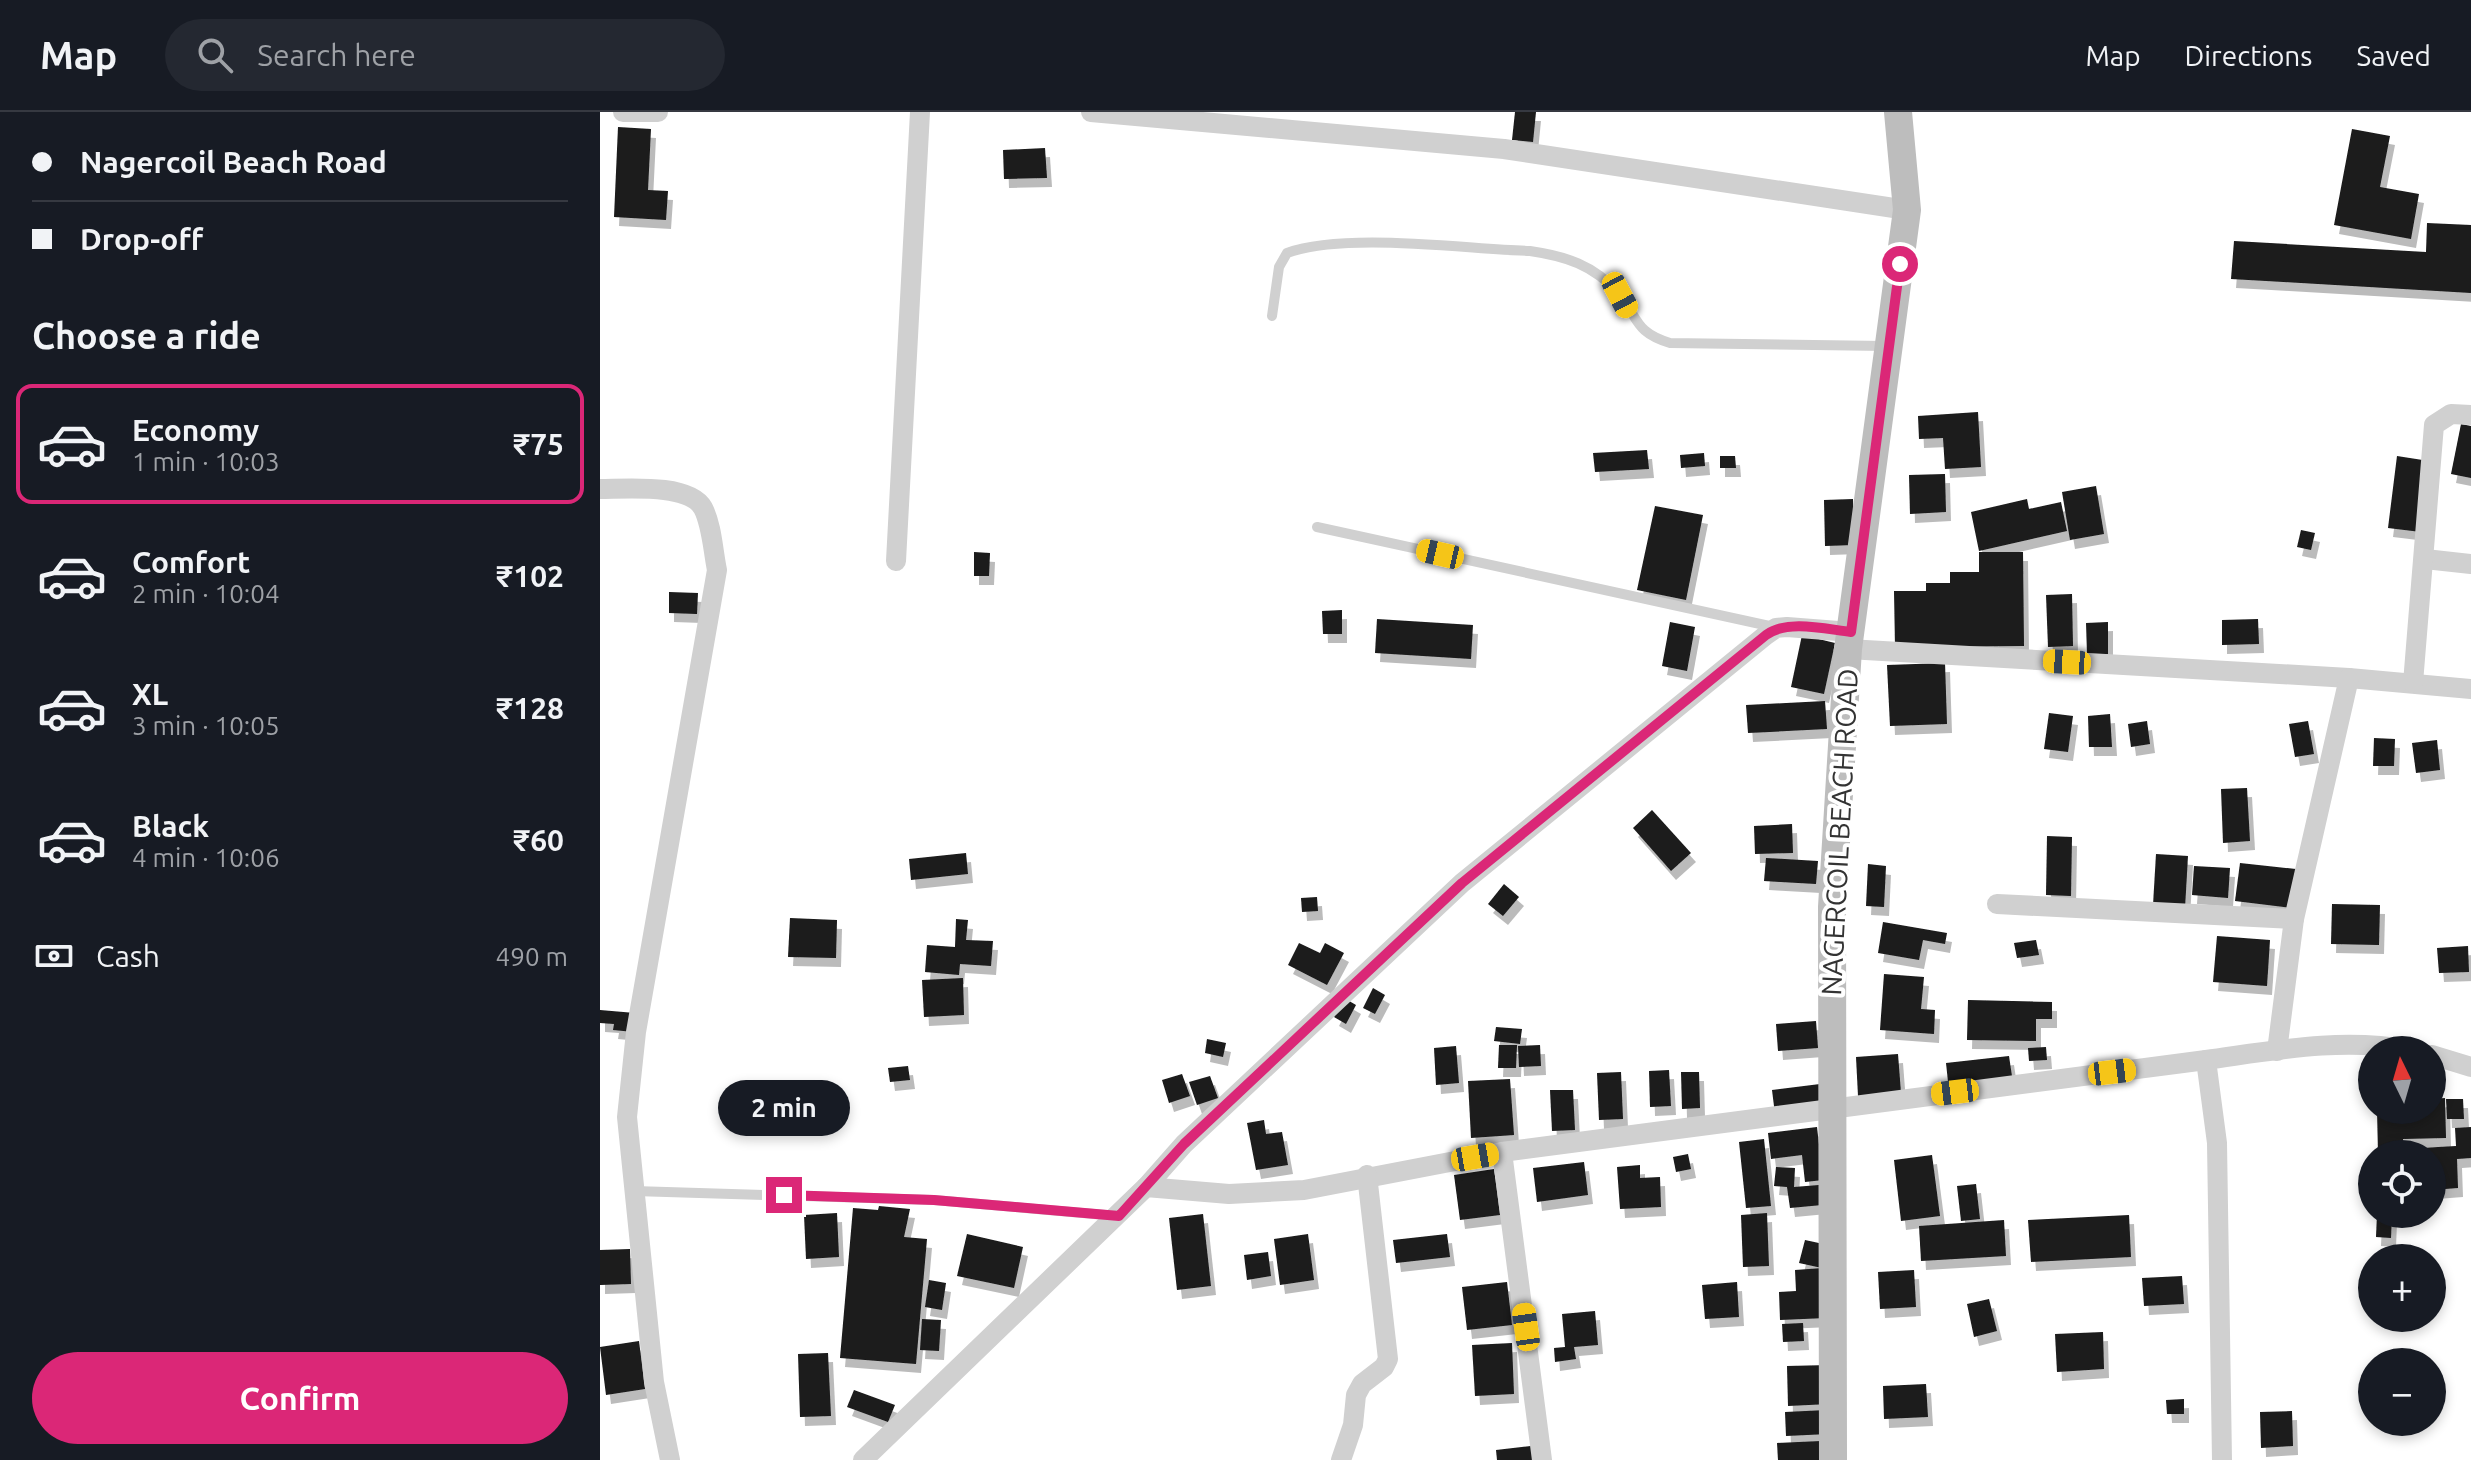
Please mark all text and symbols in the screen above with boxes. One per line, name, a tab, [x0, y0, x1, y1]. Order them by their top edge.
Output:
search box	[165, 19, 725, 91]
icon: search	[193, 33, 237, 77]
text: Map	[40, 34, 117, 76]
text: Search here	[257, 38, 416, 72]
text: Map	[2085, 40, 2141, 71]
text: Directions	[2185, 40, 2312, 71]
text: Saved	[2356, 40, 2431, 71]
text: Nagercoil Beach Road	[80, 145, 387, 179]
text: Drop-off	[80, 222, 203, 256]
route start	[1882, 246, 1918, 282]
car	[1598, 268, 1642, 322]
text: Choose a ride	[32, 315, 261, 356]
icon: car	[36, 408, 108, 480]
text: Economy	[132, 413, 259, 447]
text: ₹75	[513, 427, 564, 461]
text: 1 min · 10:03	[132, 447, 280, 476]
car	[1414, 537, 1466, 571]
icon: car	[36, 540, 108, 612]
text: Comfort	[132, 545, 250, 579]
text: ₹102	[496, 559, 564, 593]
text: 2 min · 10:04	[132, 579, 280, 608]
car	[2042, 649, 2092, 675]
street label: NAGERCOIL BEACH ROAD	[1815, 668, 1863, 996]
icon: car	[36, 672, 108, 744]
text: XL	[132, 677, 168, 711]
text: ₹128	[496, 691, 564, 725]
text: 3 min · 10:05	[132, 711, 280, 740]
icon: car	[36, 804, 108, 876]
text: Black	[132, 809, 209, 843]
text: ₹60	[513, 823, 564, 857]
text: 4 min · 10:06	[132, 843, 280, 872]
icon: cash	[32, 934, 76, 978]
text: Cash	[96, 939, 160, 973]
text: 490 m	[496, 942, 568, 971]
north arrow	[2358, 1036, 2446, 1124]
map controls	[2358, 1036, 2446, 1436]
car	[2087, 1057, 2137, 1087]
car	[1930, 1077, 1980, 1107]
callout: 2 min	[718, 1079, 850, 1135]
text: 2 min	[751, 1093, 817, 1122]
button: locate	[2358, 1140, 2446, 1228]
car	[1449, 1141, 1501, 1173]
route end	[766, 1177, 802, 1213]
button: +	[2358, 1244, 2446, 1332]
car	[1511, 1302, 1541, 1352]
button: −	[2358, 1348, 2446, 1436]
button: Confirm	[32, 1352, 568, 1444]

